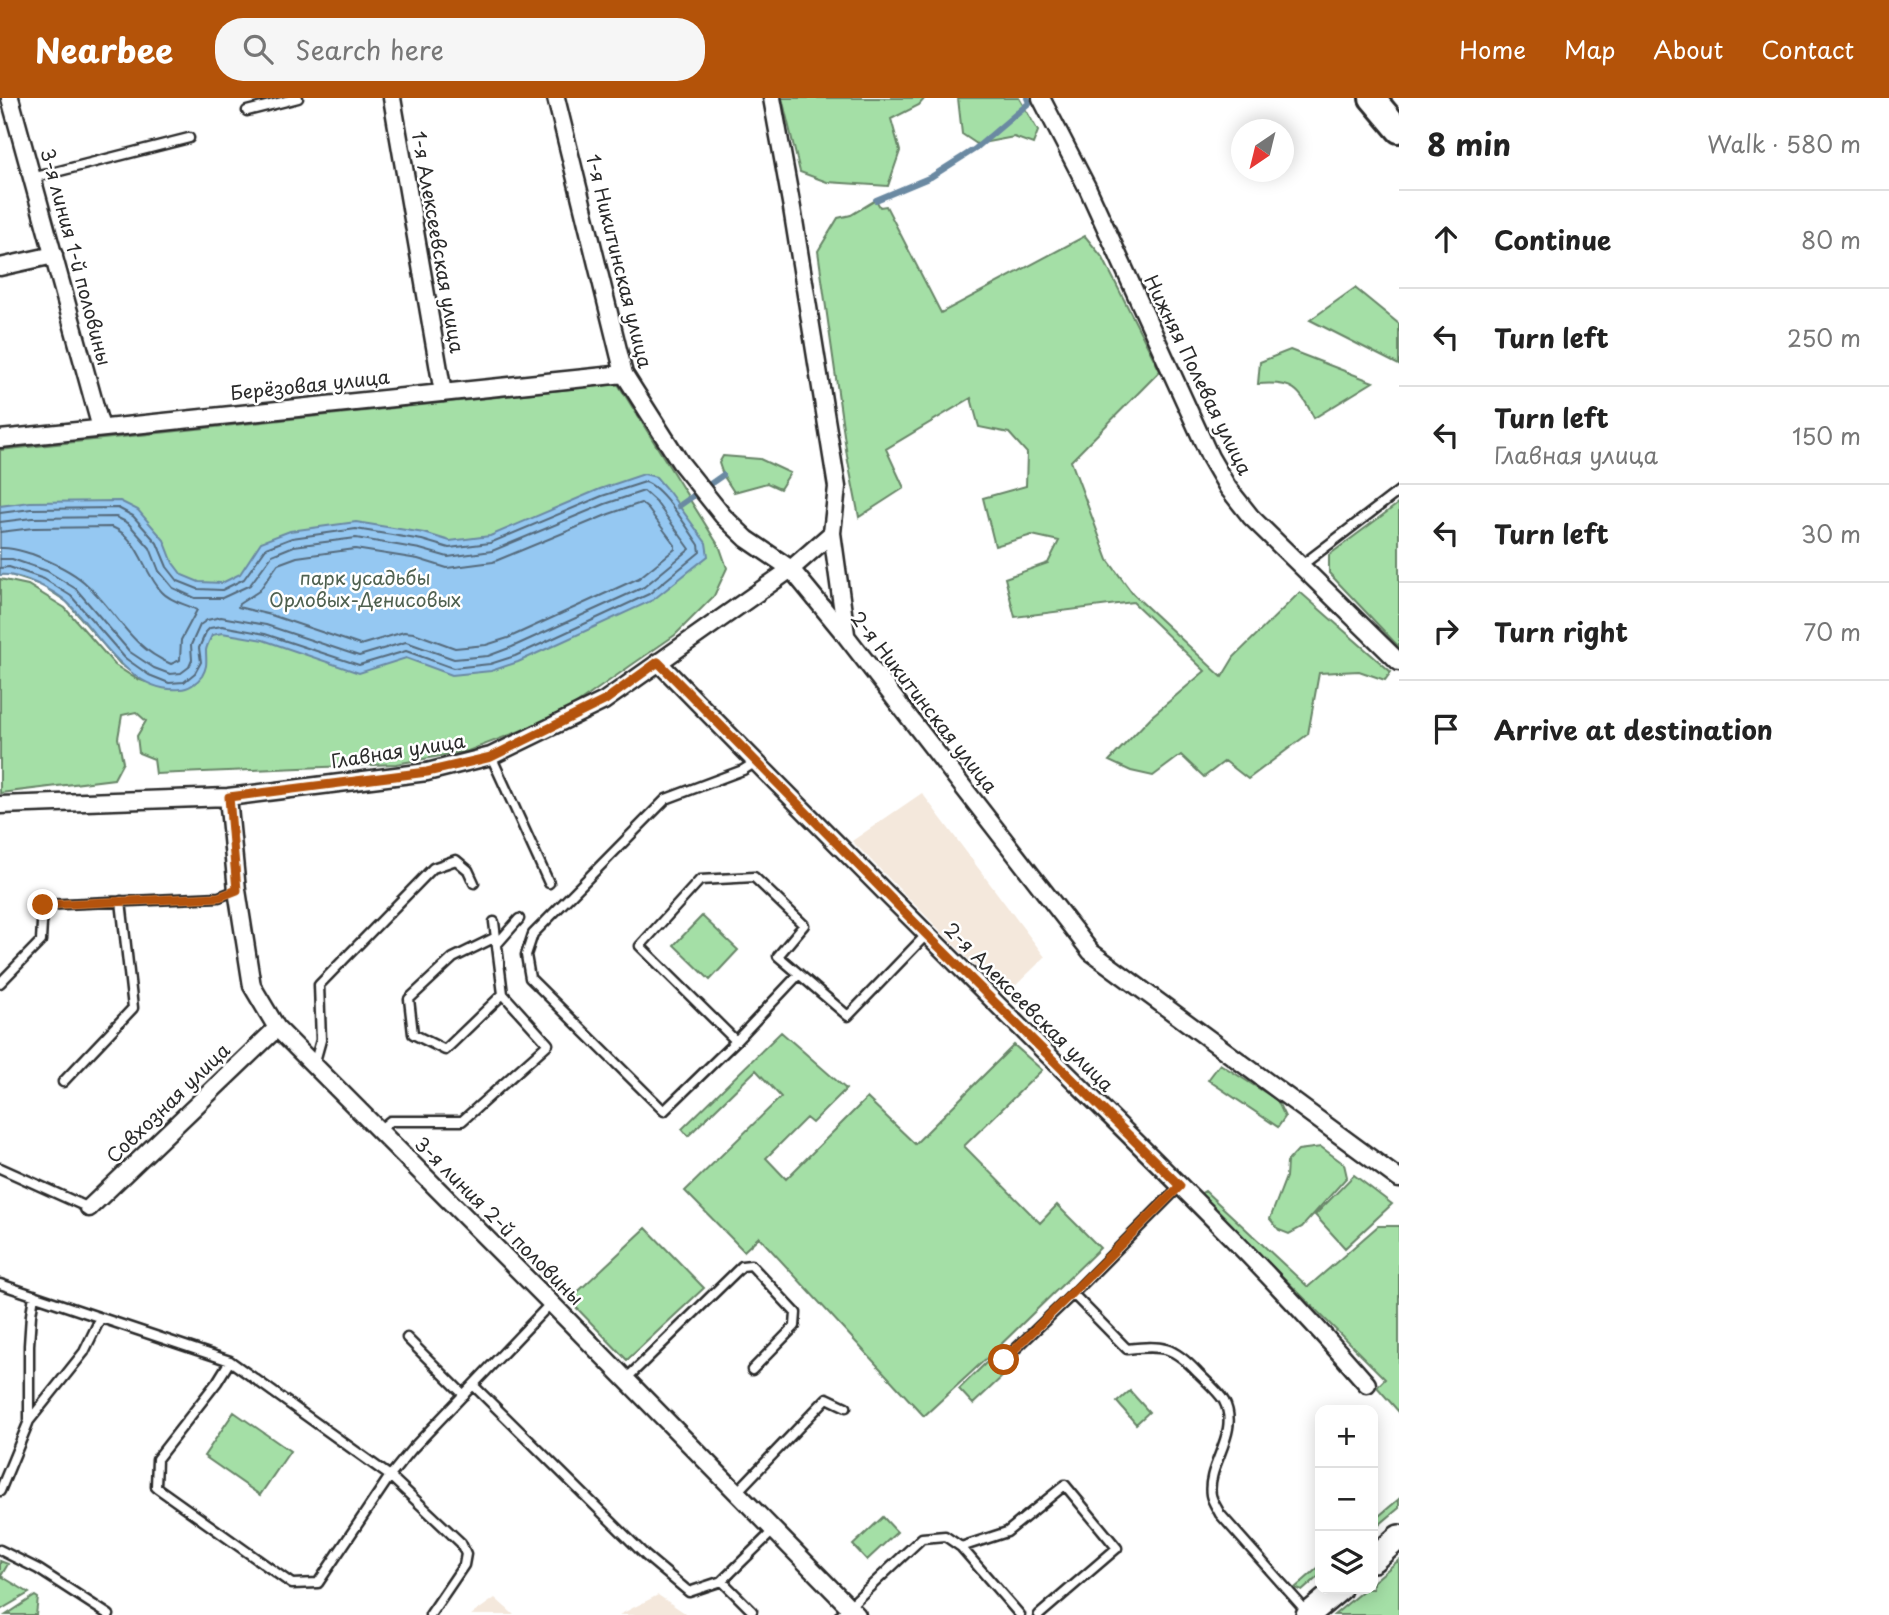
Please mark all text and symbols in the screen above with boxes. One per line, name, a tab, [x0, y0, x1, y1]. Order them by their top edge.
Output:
search box	[215, 18, 705, 81]
text: Nearbee	[35, 24, 173, 74]
icon: search	[239, 30, 277, 68]
text: Search here	[295, 30, 444, 69]
text: Home	[1459, 31, 1526, 67]
text: Map	[1564, 31, 1615, 67]
text: About	[1653, 31, 1723, 67]
text: Contact	[1761, 31, 1854, 67]
north arrow	[1231, 119, 1294, 182]
text: 8 min	[1427, 121, 1511, 166]
text: Walk · 580 m	[1707, 126, 1861, 161]
street label: 1-я Алексеевская улица	[406, 129, 472, 355]
street label: 3-я линия 1-й половины	[35, 145, 119, 368]
street label: 1-я Никитинская улица	[580, 151, 660, 371]
icon: ahead	[1427, 220, 1465, 258]
text: Continue	[1494, 220, 1611, 259]
text: 80 m	[1801, 222, 1861, 257]
street label: Нижняя Полевая улица	[1138, 270, 1260, 480]
icon: left	[1427, 318, 1465, 356]
text: Turn left	[1494, 318, 1609, 357]
text: 250 m	[1787, 320, 1861, 355]
street label: Берёзовая улица	[229, 362, 391, 406]
text: Turn left	[1494, 398, 1609, 437]
icon: left	[1427, 416, 1465, 454]
text: 150 m	[1792, 418, 1861, 453]
text: Главная улица	[1494, 437, 1658, 472]
icon: left	[1427, 514, 1465, 552]
text: Turn left	[1494, 514, 1609, 553]
text: 30 m	[1800, 516, 1861, 551]
park label: парк усадьбы Орловых-Денисовых	[269, 563, 461, 613]
street label: 2-я Никитинская улица	[845, 604, 1005, 798]
icon: right	[1427, 612, 1465, 650]
text: Turn right	[1494, 612, 1628, 651]
text: 70 m	[1803, 614, 1861, 649]
icon: arrive	[1427, 710, 1465, 748]
text: Arrive at destination	[1494, 710, 1773, 749]
street label: Главная улица	[329, 726, 467, 774]
route end	[27, 889, 58, 920]
street label: 2-я Алексеевская улица	[939, 915, 1121, 1097]
street label: Совхозная улица	[99, 1036, 235, 1169]
street label: 3-я линия 2-й половины	[409, 1130, 590, 1311]
route start	[988, 1344, 1019, 1375]
map controls	[1315, 1405, 1378, 1594]
button: +	[1315, 1405, 1378, 1468]
button: −	[1315, 1468, 1378, 1531]
button: layers	[1315, 1531, 1378, 1594]

